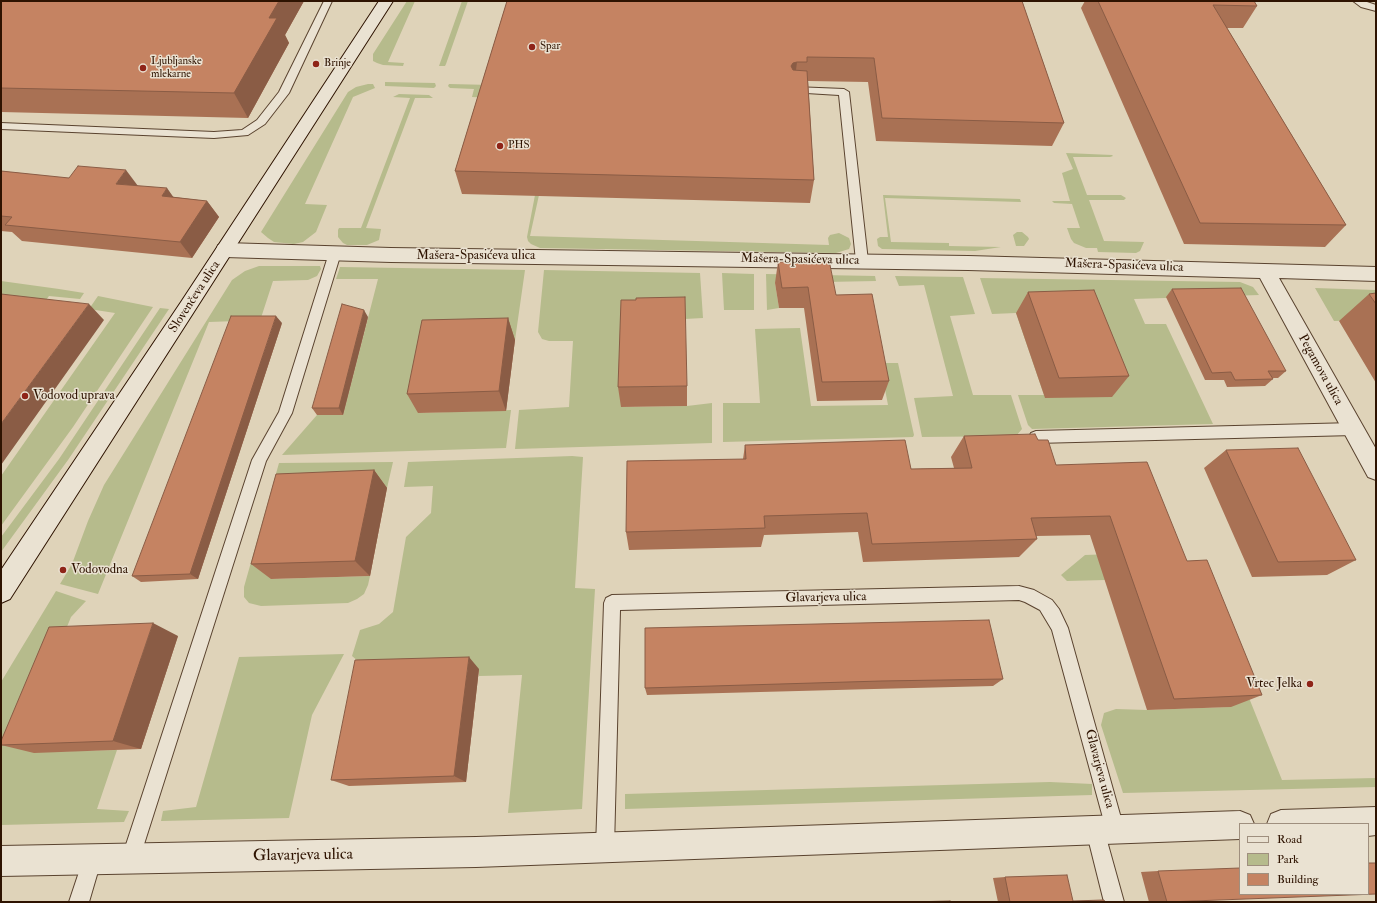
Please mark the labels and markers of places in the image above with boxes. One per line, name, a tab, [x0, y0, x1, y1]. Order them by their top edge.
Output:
place label: Spar	[540, 40, 560, 54]
marker: Spar	[527, 42, 537, 52]
place label: Ljubljanske mlekarne	[151, 55, 202, 81]
place label: Brinje	[324, 57, 351, 71]
marker: Brinje	[311, 59, 321, 69]
marker: Ljubljanske mlekarne	[138, 63, 148, 73]
place label: PHS	[508, 139, 530, 153]
marker: PHS	[495, 141, 505, 151]
place label: Vodovod uprava	[33, 388, 115, 404]
marker: Vodovod uprava	[20, 391, 30, 401]
place label: Vodovodna	[71, 562, 128, 578]
marker: Vodovodna	[58, 565, 68, 575]
place label: Vrtec Jelka	[1246, 676, 1302, 692]
marker: Vrtec Jelka	[1305, 679, 1315, 689]

